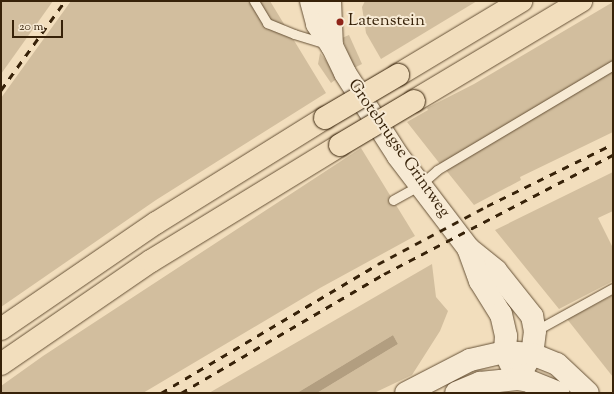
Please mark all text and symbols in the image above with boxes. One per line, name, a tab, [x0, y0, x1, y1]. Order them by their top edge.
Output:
scale bar	[14, 12, 65, 38]
place label: Latenstein	[348, 12, 425, 32]
marker: Latenstein	[335, 17, 345, 27]
text: 20 m	[19, 18, 43, 36]
street label: Grotebrugse Grintweg	[343, 76, 453, 222]

